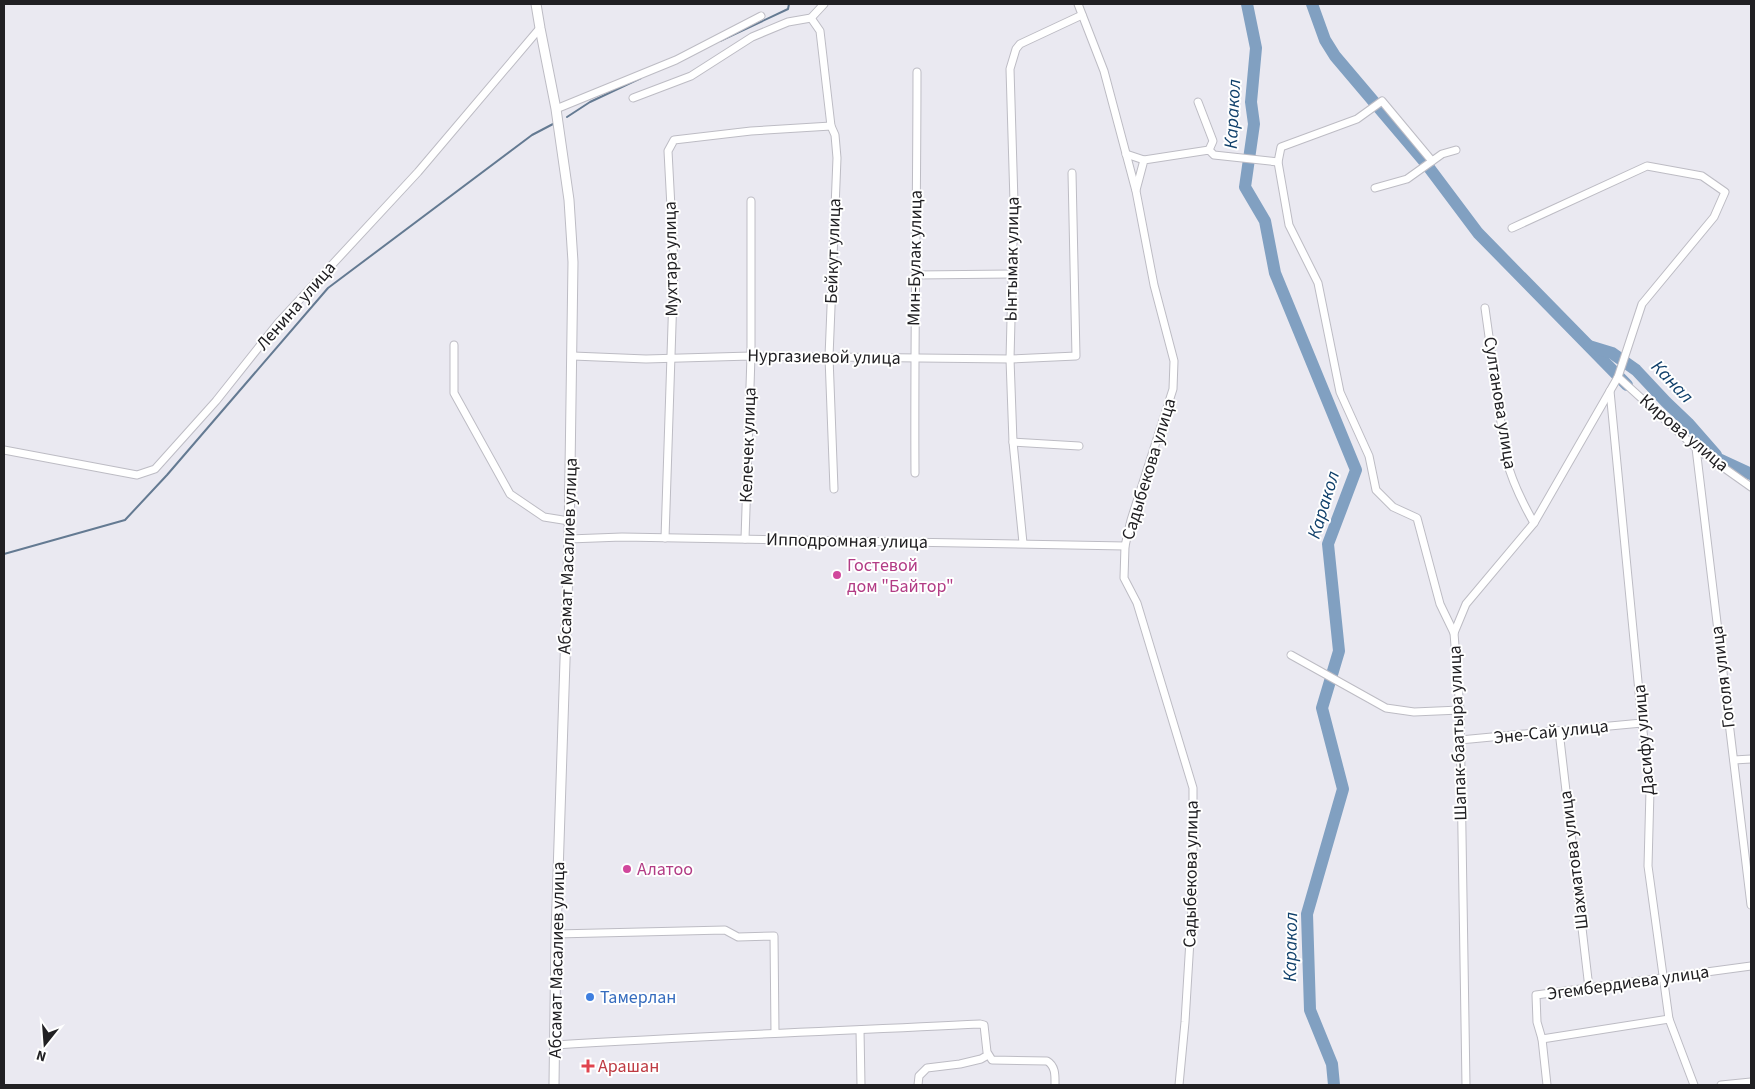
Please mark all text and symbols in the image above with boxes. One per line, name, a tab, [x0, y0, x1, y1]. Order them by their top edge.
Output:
water label: Каракол	[1218, 78, 1248, 150]
street label: Мин-Булак улица	[901, 190, 929, 326]
street label: Ынтымак улица	[998, 196, 1026, 322]
street label: Бейкут улица	[819, 198, 847, 304]
street label: Мухтара улица	[657, 201, 685, 317]
street label: Ленина улица	[250, 256, 342, 356]
street label: Султанова улица	[1477, 335, 1523, 471]
street label: Нургазиевой улица	[747, 343, 901, 371]
water label: Канал	[1645, 354, 1699, 410]
street label: Келечек улица	[733, 387, 763, 503]
street label: Кирова улица	[1634, 388, 1734, 478]
street label: Садыбекова улица	[1116, 395, 1182, 543]
street label: Абсамат Масалиев улица	[552, 457, 584, 655]
water label: Каракол	[1301, 468, 1347, 542]
street label: Ипподромная улица	[766, 527, 928, 555]
place label: Гостевой дом "Байтор"	[847, 553, 954, 599]
marker: Гостевой дом "Байтор"	[831, 569, 843, 581]
street label: Гоголя улица	[1704, 624, 1742, 730]
street label: Шапак-баатыра улица	[1442, 645, 1474, 821]
street label: Дасифу улица	[1627, 683, 1661, 797]
street label: Эне-Сай улица	[1492, 714, 1610, 750]
street label: Шахматова улица	[1553, 789, 1595, 931]
street label: Садыбекова улица	[1177, 800, 1205, 948]
place label: Алатоо	[637, 857, 693, 882]
street label: Абсамат Масалиев улица	[543, 861, 571, 1059]
marker: Алатоо	[621, 863, 633, 875]
water label: Каракол	[1277, 912, 1305, 982]
street label: Эгембердиева улица	[1545, 959, 1711, 1007]
place label: Тамерлан	[600, 985, 676, 1010]
marker: Тамерлан	[584, 991, 596, 1003]
north arrow	[20, 1019, 70, 1069]
text: N	[34, 1045, 49, 1066]
place label: Арашан	[598, 1054, 659, 1079]
marker: Арашан	[582, 1060, 594, 1072]

